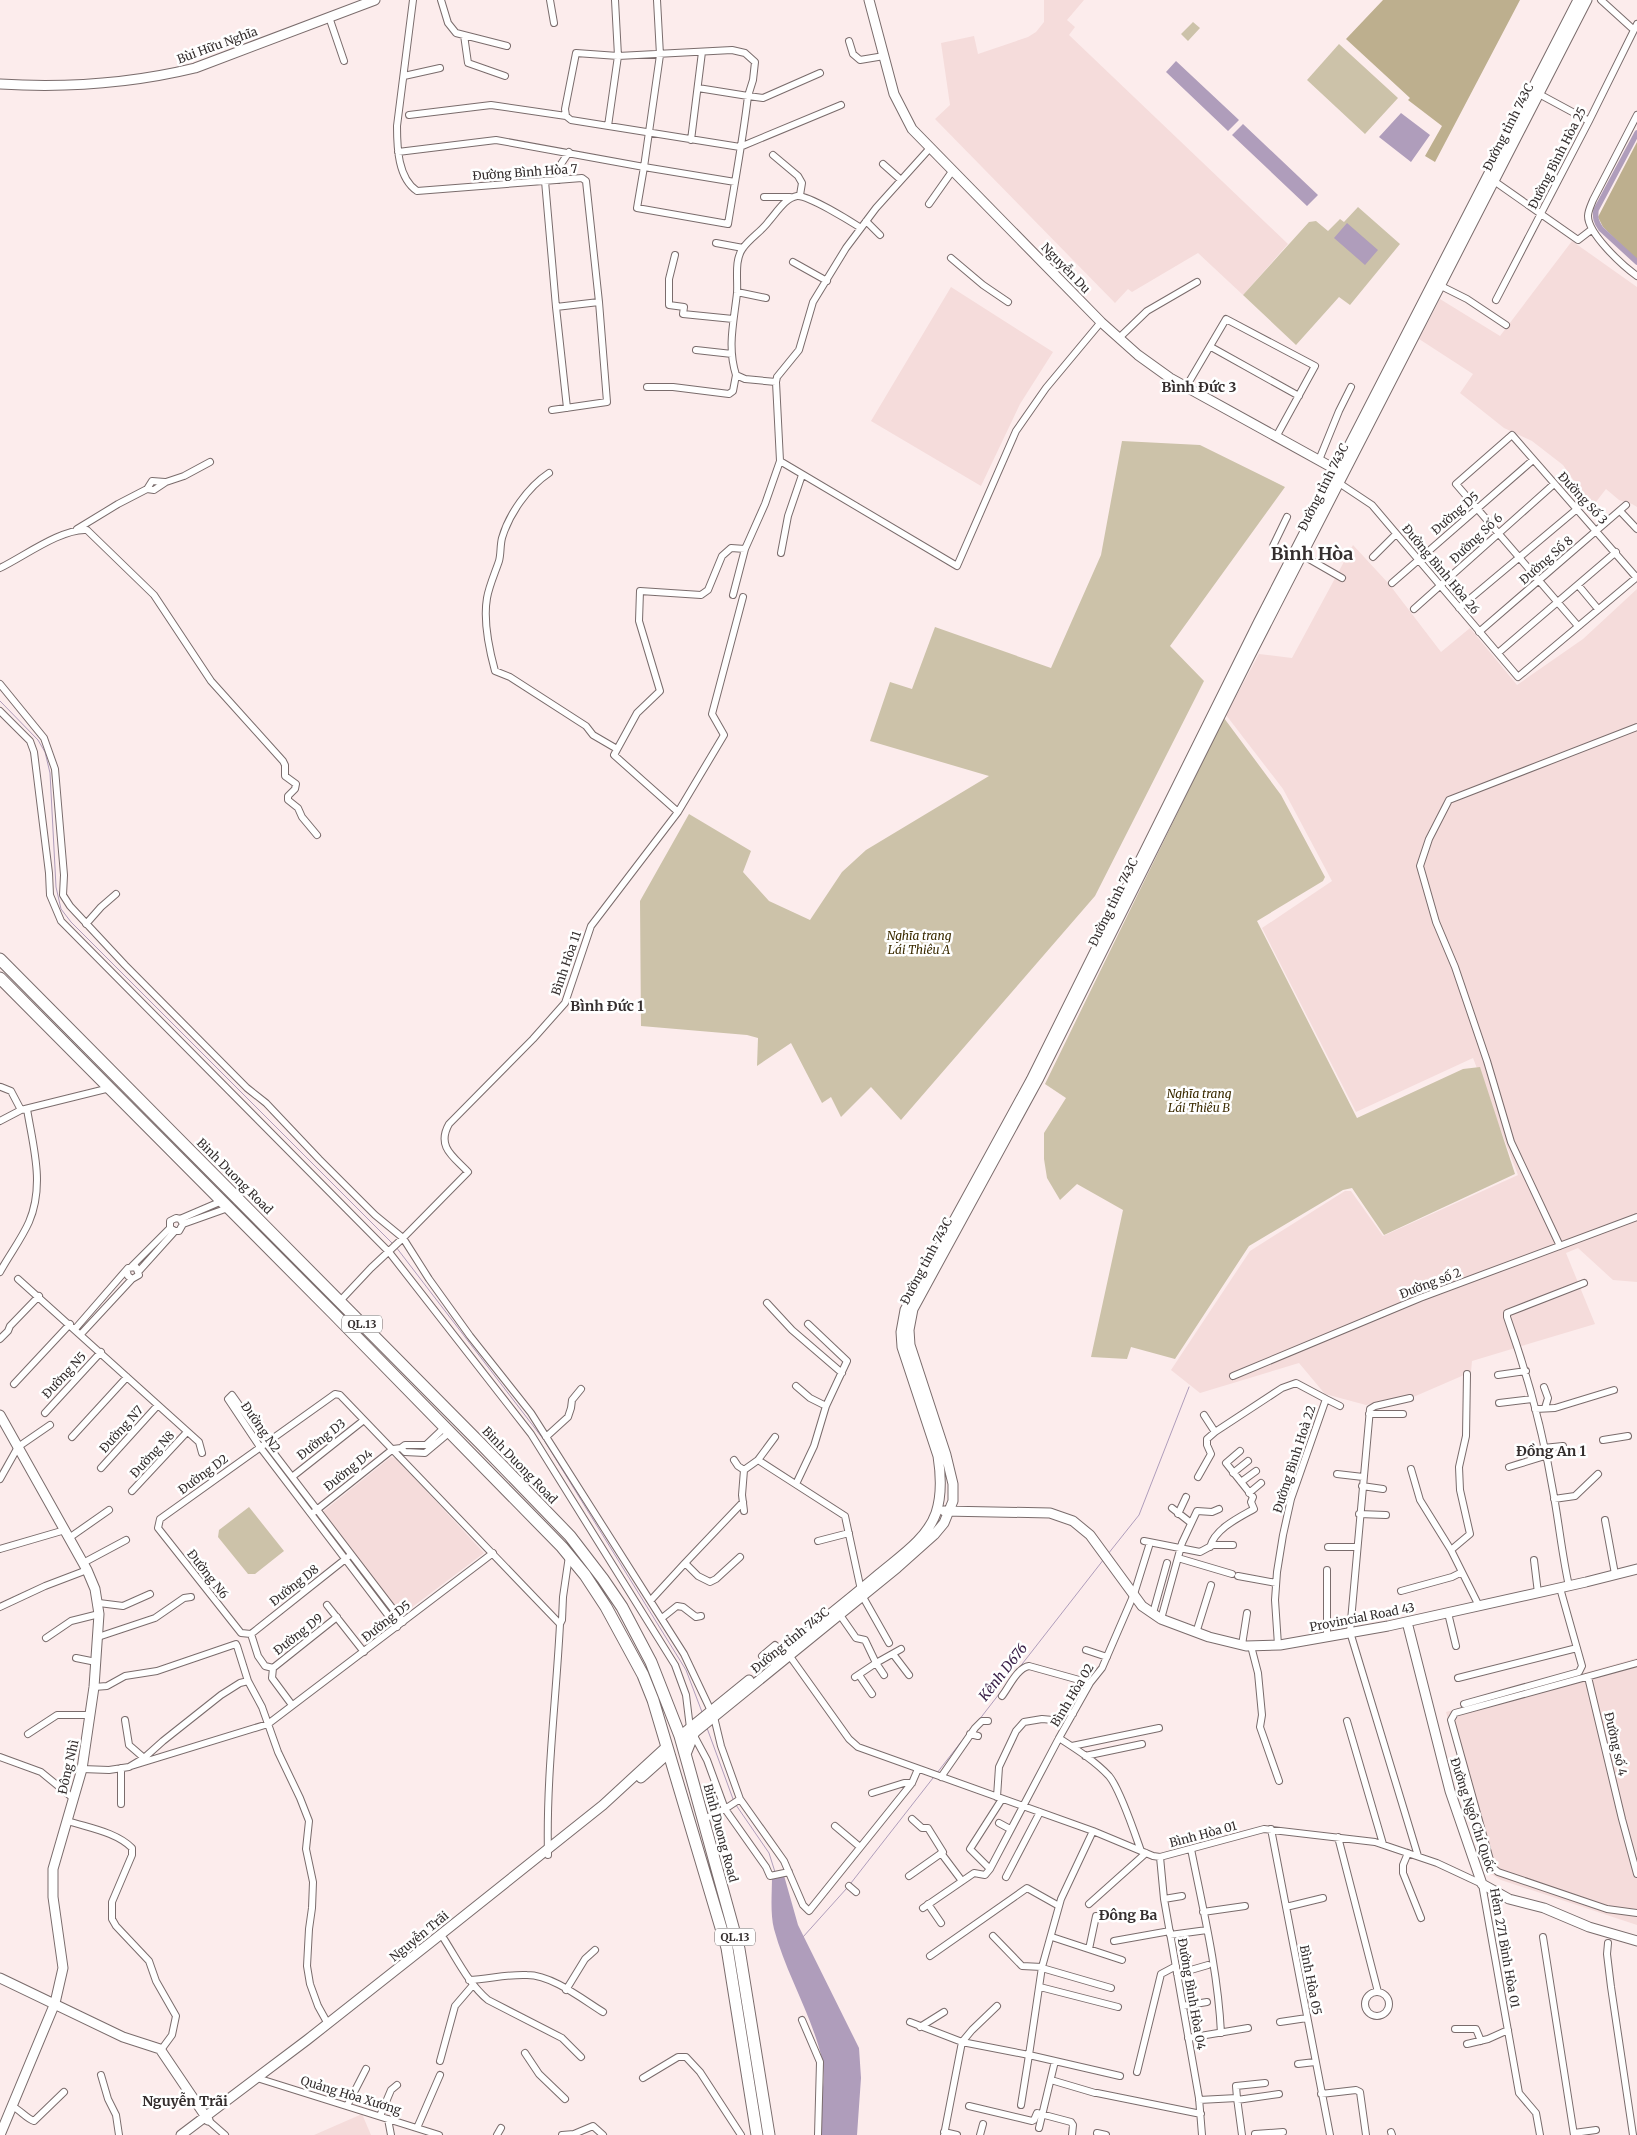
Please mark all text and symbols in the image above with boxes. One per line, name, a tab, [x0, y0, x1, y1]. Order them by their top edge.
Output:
street label: Bùi Hữu Nghĩa	[175, 23, 260, 66]
street label: Đường tỉnh 743C	[1479, 81, 1537, 173]
street label: Đường Bình Hòa 25	[1525, 105, 1589, 211]
street label: Đường Bình Hòa 7	[472, 161, 578, 183]
street label: Nguyễn Du	[1038, 240, 1094, 297]
district label: Bình Đức 3	[1161, 378, 1237, 396]
street label: Đường tỉnh 743C	[1294, 441, 1352, 533]
street label: Đường Số 3	[1555, 469, 1611, 527]
street label: Đường D5	[1428, 488, 1482, 538]
street label: Đường Số 6	[1447, 510, 1505, 566]
street label: Đường Bình Hòa 26	[1399, 521, 1483, 617]
street label: Đường Số 8	[1516, 533, 1576, 587]
district label: Bình Hòa	[1271, 542, 1353, 565]
street label: Đường tỉnh 743C	[1085, 855, 1141, 949]
street label: Bình Hòa 11	[548, 928, 584, 997]
park label: Nghĩa trang Lái Thiêu A	[887, 928, 952, 957]
district label: Bình Đức 1	[570, 997, 644, 1015]
park label: Nghĩa trang Lái Thiêu B	[1167, 1086, 1232, 1115]
street label: Binh Duong Road	[194, 1135, 276, 1217]
street label: Đường tỉnh 743C	[897, 1215, 955, 1307]
street label: Đường số 2	[1397, 1264, 1463, 1302]
road number: QL.13	[342, 1316, 382, 1332]
street label: Đường N5	[39, 1349, 89, 1401]
street label: Đường N2	[238, 1399, 284, 1455]
street label: Đường N7	[96, 1402, 146, 1456]
street label: Đường Bình Hoà 22	[1270, 1403, 1318, 1515]
street label: Đường D3	[294, 1415, 348, 1463]
street label: Binh Duong Road	[479, 1423, 561, 1507]
street label: Đường N8	[127, 1428, 177, 1480]
district label: Đồng An 1	[1516, 1442, 1587, 1460]
street label: Đường D4	[321, 1445, 376, 1494]
street label: Đường D2	[175, 1451, 231, 1497]
street label: Đường N6	[184, 1546, 232, 1602]
street label: Đường D8	[266, 1561, 322, 1609]
street label: Đường D5	[359, 1597, 413, 1645]
street label: Provincial Road 43	[1308, 1599, 1416, 1635]
street label: Đường tỉnh 743C	[748, 1604, 832, 1676]
street label: Đường D9	[270, 1610, 326, 1658]
water label: Kênh D676	[974, 1639, 1031, 1705]
street label: Bình Hòa 02	[1047, 1661, 1097, 1729]
street label: Đường số 4	[1601, 1711, 1631, 1778]
street label: Đông Nhì	[54, 1738, 82, 1796]
street label: Đường Ngô Chí Quốc	[1447, 1756, 1499, 1874]
street label: Binh Duong Road	[701, 1782, 741, 1884]
street label: Bình Hòa 01	[1168, 1818, 1239, 1850]
street label: Hẻm 271 Bình Hòa 01	[1487, 1887, 1523, 2010]
district label: Đông Ba	[1099, 1906, 1157, 1924]
street label: Nguyễn Trãi	[386, 1908, 452, 1964]
road number: QL.13	[715, 1928, 755, 1945]
street label: Đường Bình Hòa 04	[1175, 1937, 1209, 2052]
street label: Bình Hòa 05	[1297, 1944, 1325, 2016]
street label: Quảng Hòa Xương	[299, 2073, 404, 2118]
district label: Nguyễn Trãi	[142, 2092, 228, 2110]

